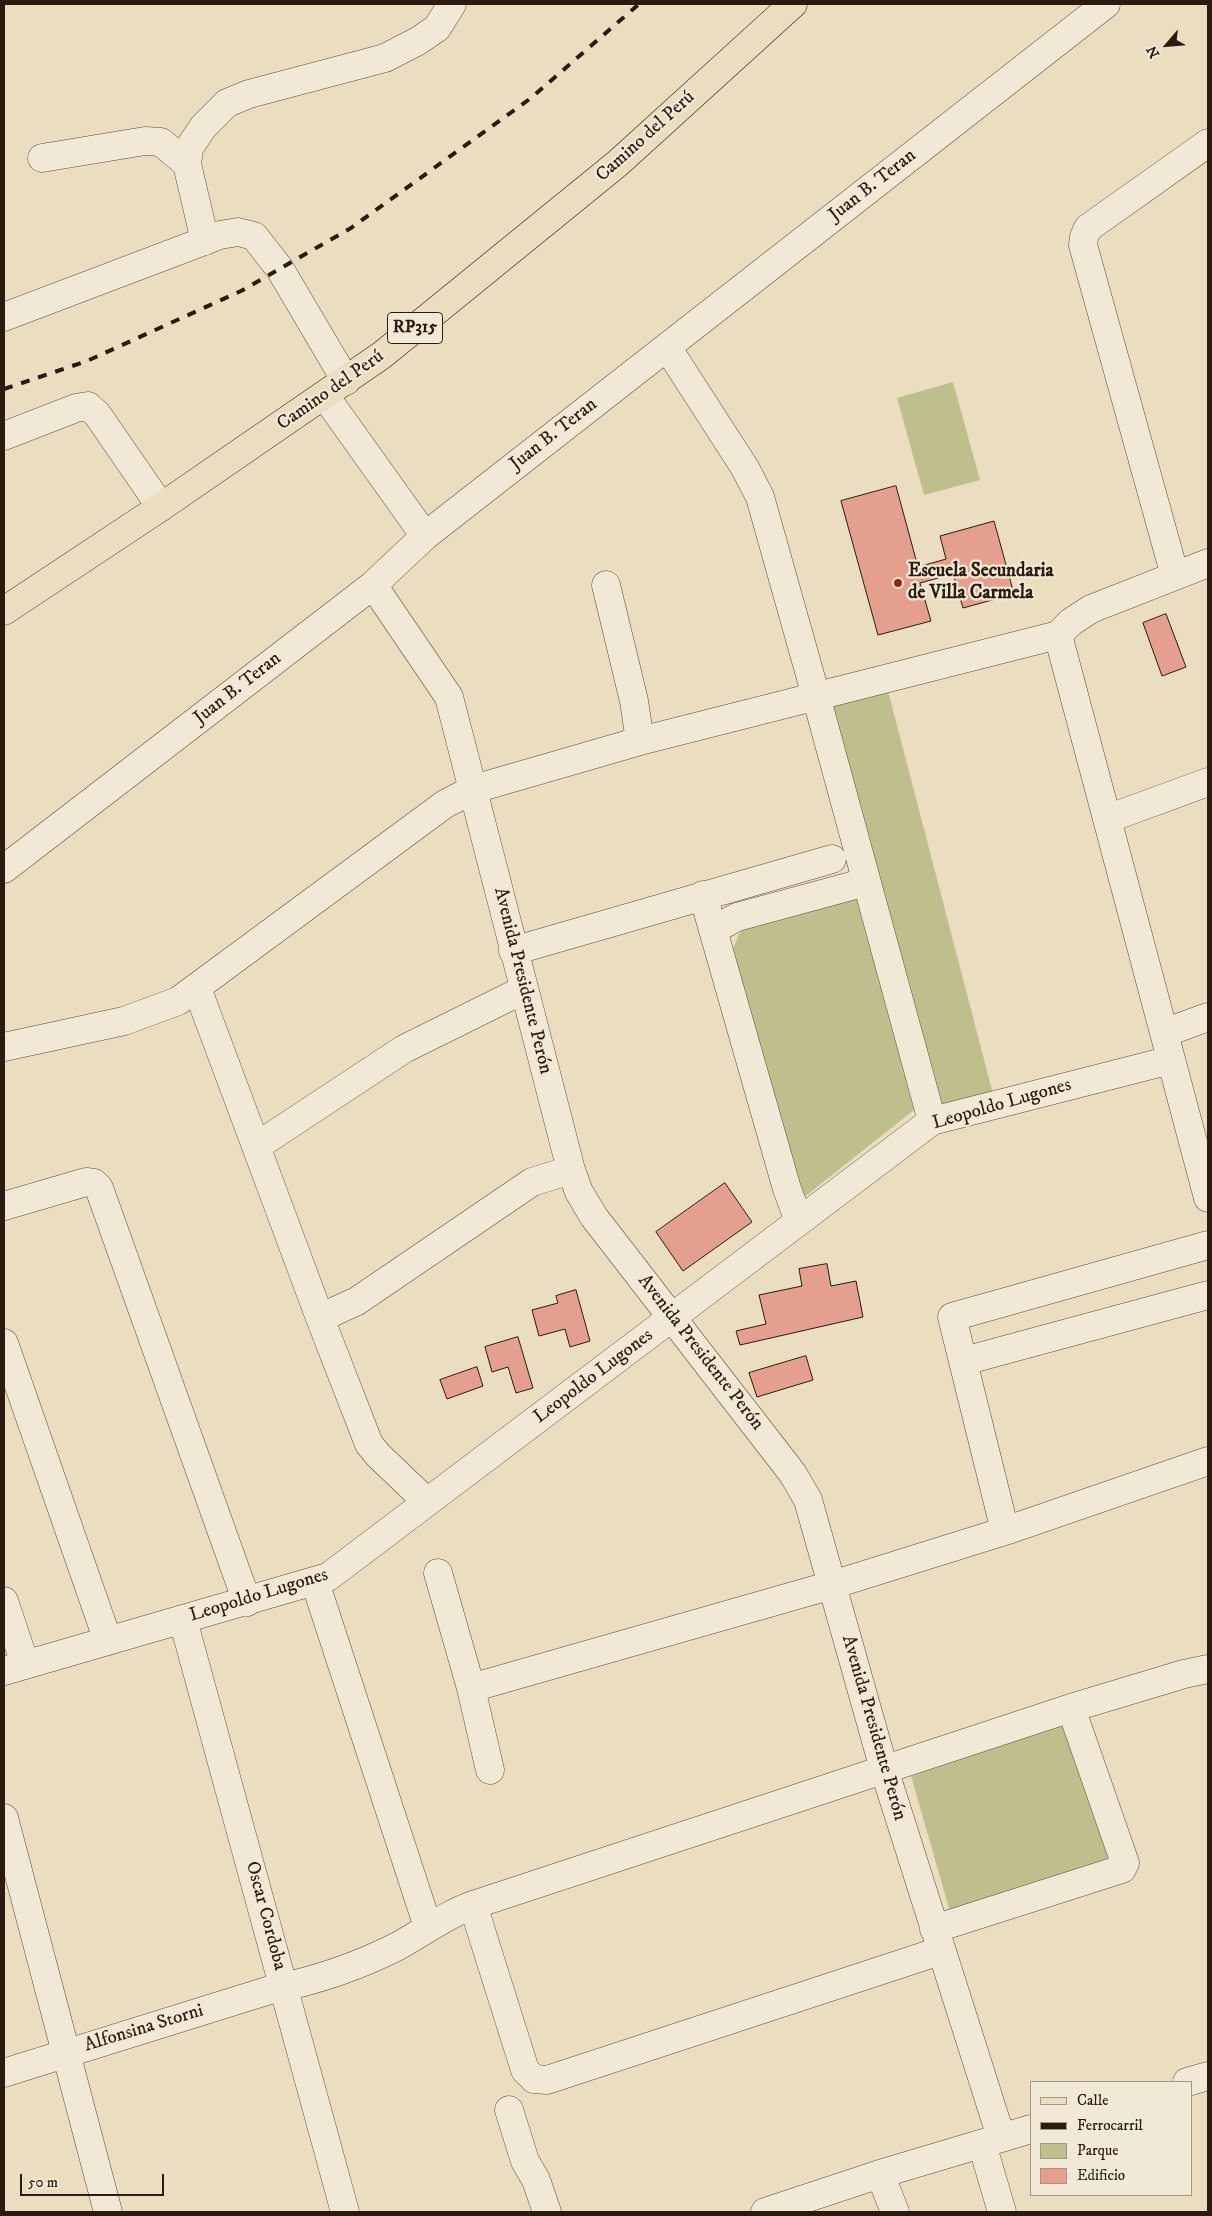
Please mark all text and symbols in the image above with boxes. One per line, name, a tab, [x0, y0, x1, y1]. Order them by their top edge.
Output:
north arrow	[1142, 20, 1192, 70]
text: N	[1143, 43, 1164, 61]
street label: Camino del Perú	[592, 87, 700, 187]
street label: Juan B. Teran	[825, 145, 921, 227]
road number: RP315	[388, 312, 442, 343]
street label: Camino del Perú	[273, 346, 389, 436]
street label: Juan B. Teran	[506, 394, 602, 476]
place label: Escuela Secundaria de Villa Carmela	[908, 561, 1054, 605]
marker: Escuela Secundaria de Villa Carmela	[892, 577, 904, 589]
street label: Juan B. Teran	[190, 648, 286, 730]
street label: Avenida Presidente Perón	[488, 885, 556, 1077]
street label: Leopoldo Lugones	[930, 1074, 1074, 1136]
street label: Avenida Presidente Perón	[632, 1270, 768, 1436]
street label: Leopoldo Lugones	[530, 1325, 658, 1429]
street label: Leopoldo Lugones	[187, 1564, 331, 1628]
street label: Avenida Presidente Perón	[836, 1633, 910, 1823]
street label: Oscar Cordoba	[240, 1859, 290, 1973]
street label: Alfonsina Storni	[82, 2000, 206, 2058]
legend	[1030, 2081, 1192, 2196]
text: Calle	[1077, 2091, 1109, 2110]
text: Ferrocarril	[1077, 2116, 1143, 2135]
text: Parque	[1077, 2141, 1118, 2160]
scale bar	[22, 2164, 166, 2196]
text: Edificio	[1077, 2166, 1125, 2185]
text: 50 m	[28, 2173, 58, 2192]

